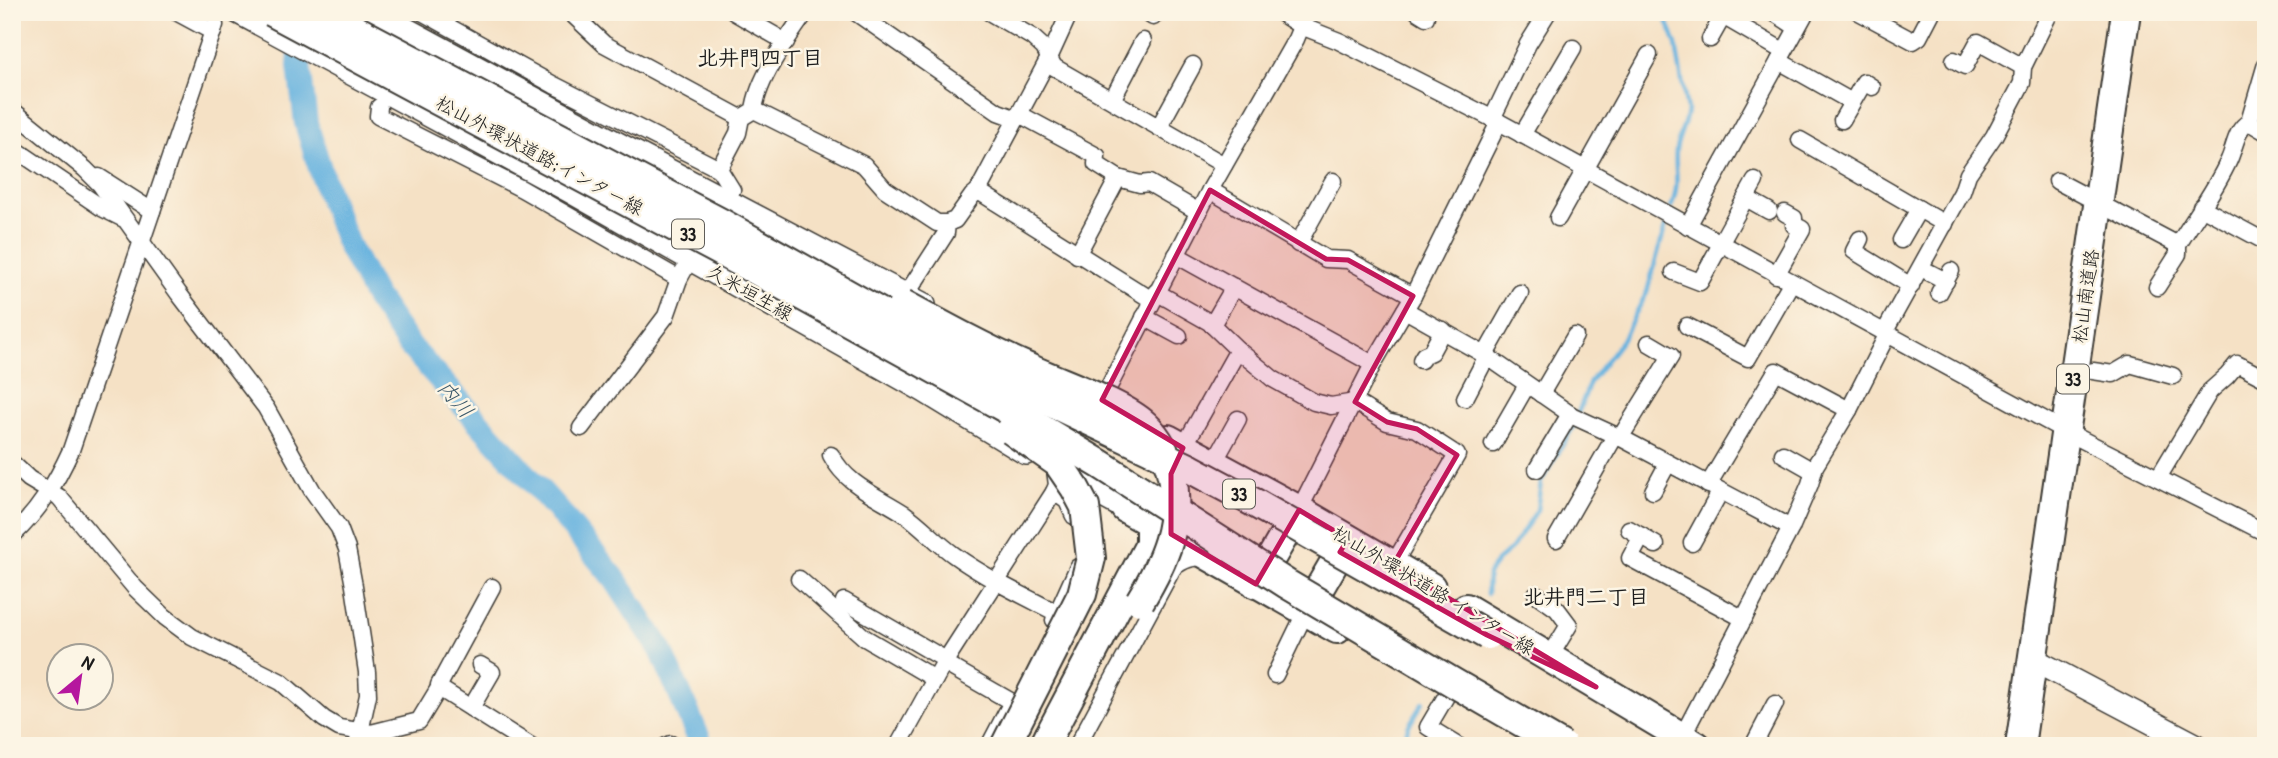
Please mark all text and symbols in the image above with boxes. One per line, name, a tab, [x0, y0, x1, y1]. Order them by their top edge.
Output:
district label: 北井門四丁目	[697, 43, 823, 72]
street label: 松山外環状道路;インター線	[432, 89, 648, 221]
road number: 33	[672, 220, 704, 248]
street label: 松山南道路	[2066, 247, 2104, 345]
street label: 久米垣生線	[702, 258, 798, 326]
road number: 33	[2057, 365, 2089, 394]
water label: 内川	[431, 374, 481, 424]
road number: 33	[1223, 480, 1255, 508]
street label: 松山外環状道路 インター線	[1328, 519, 1540, 661]
district label: 北井門二丁目	[1523, 582, 1649, 611]
north arrow	[46, 642, 116, 712]
text: N	[78, 648, 99, 676]

